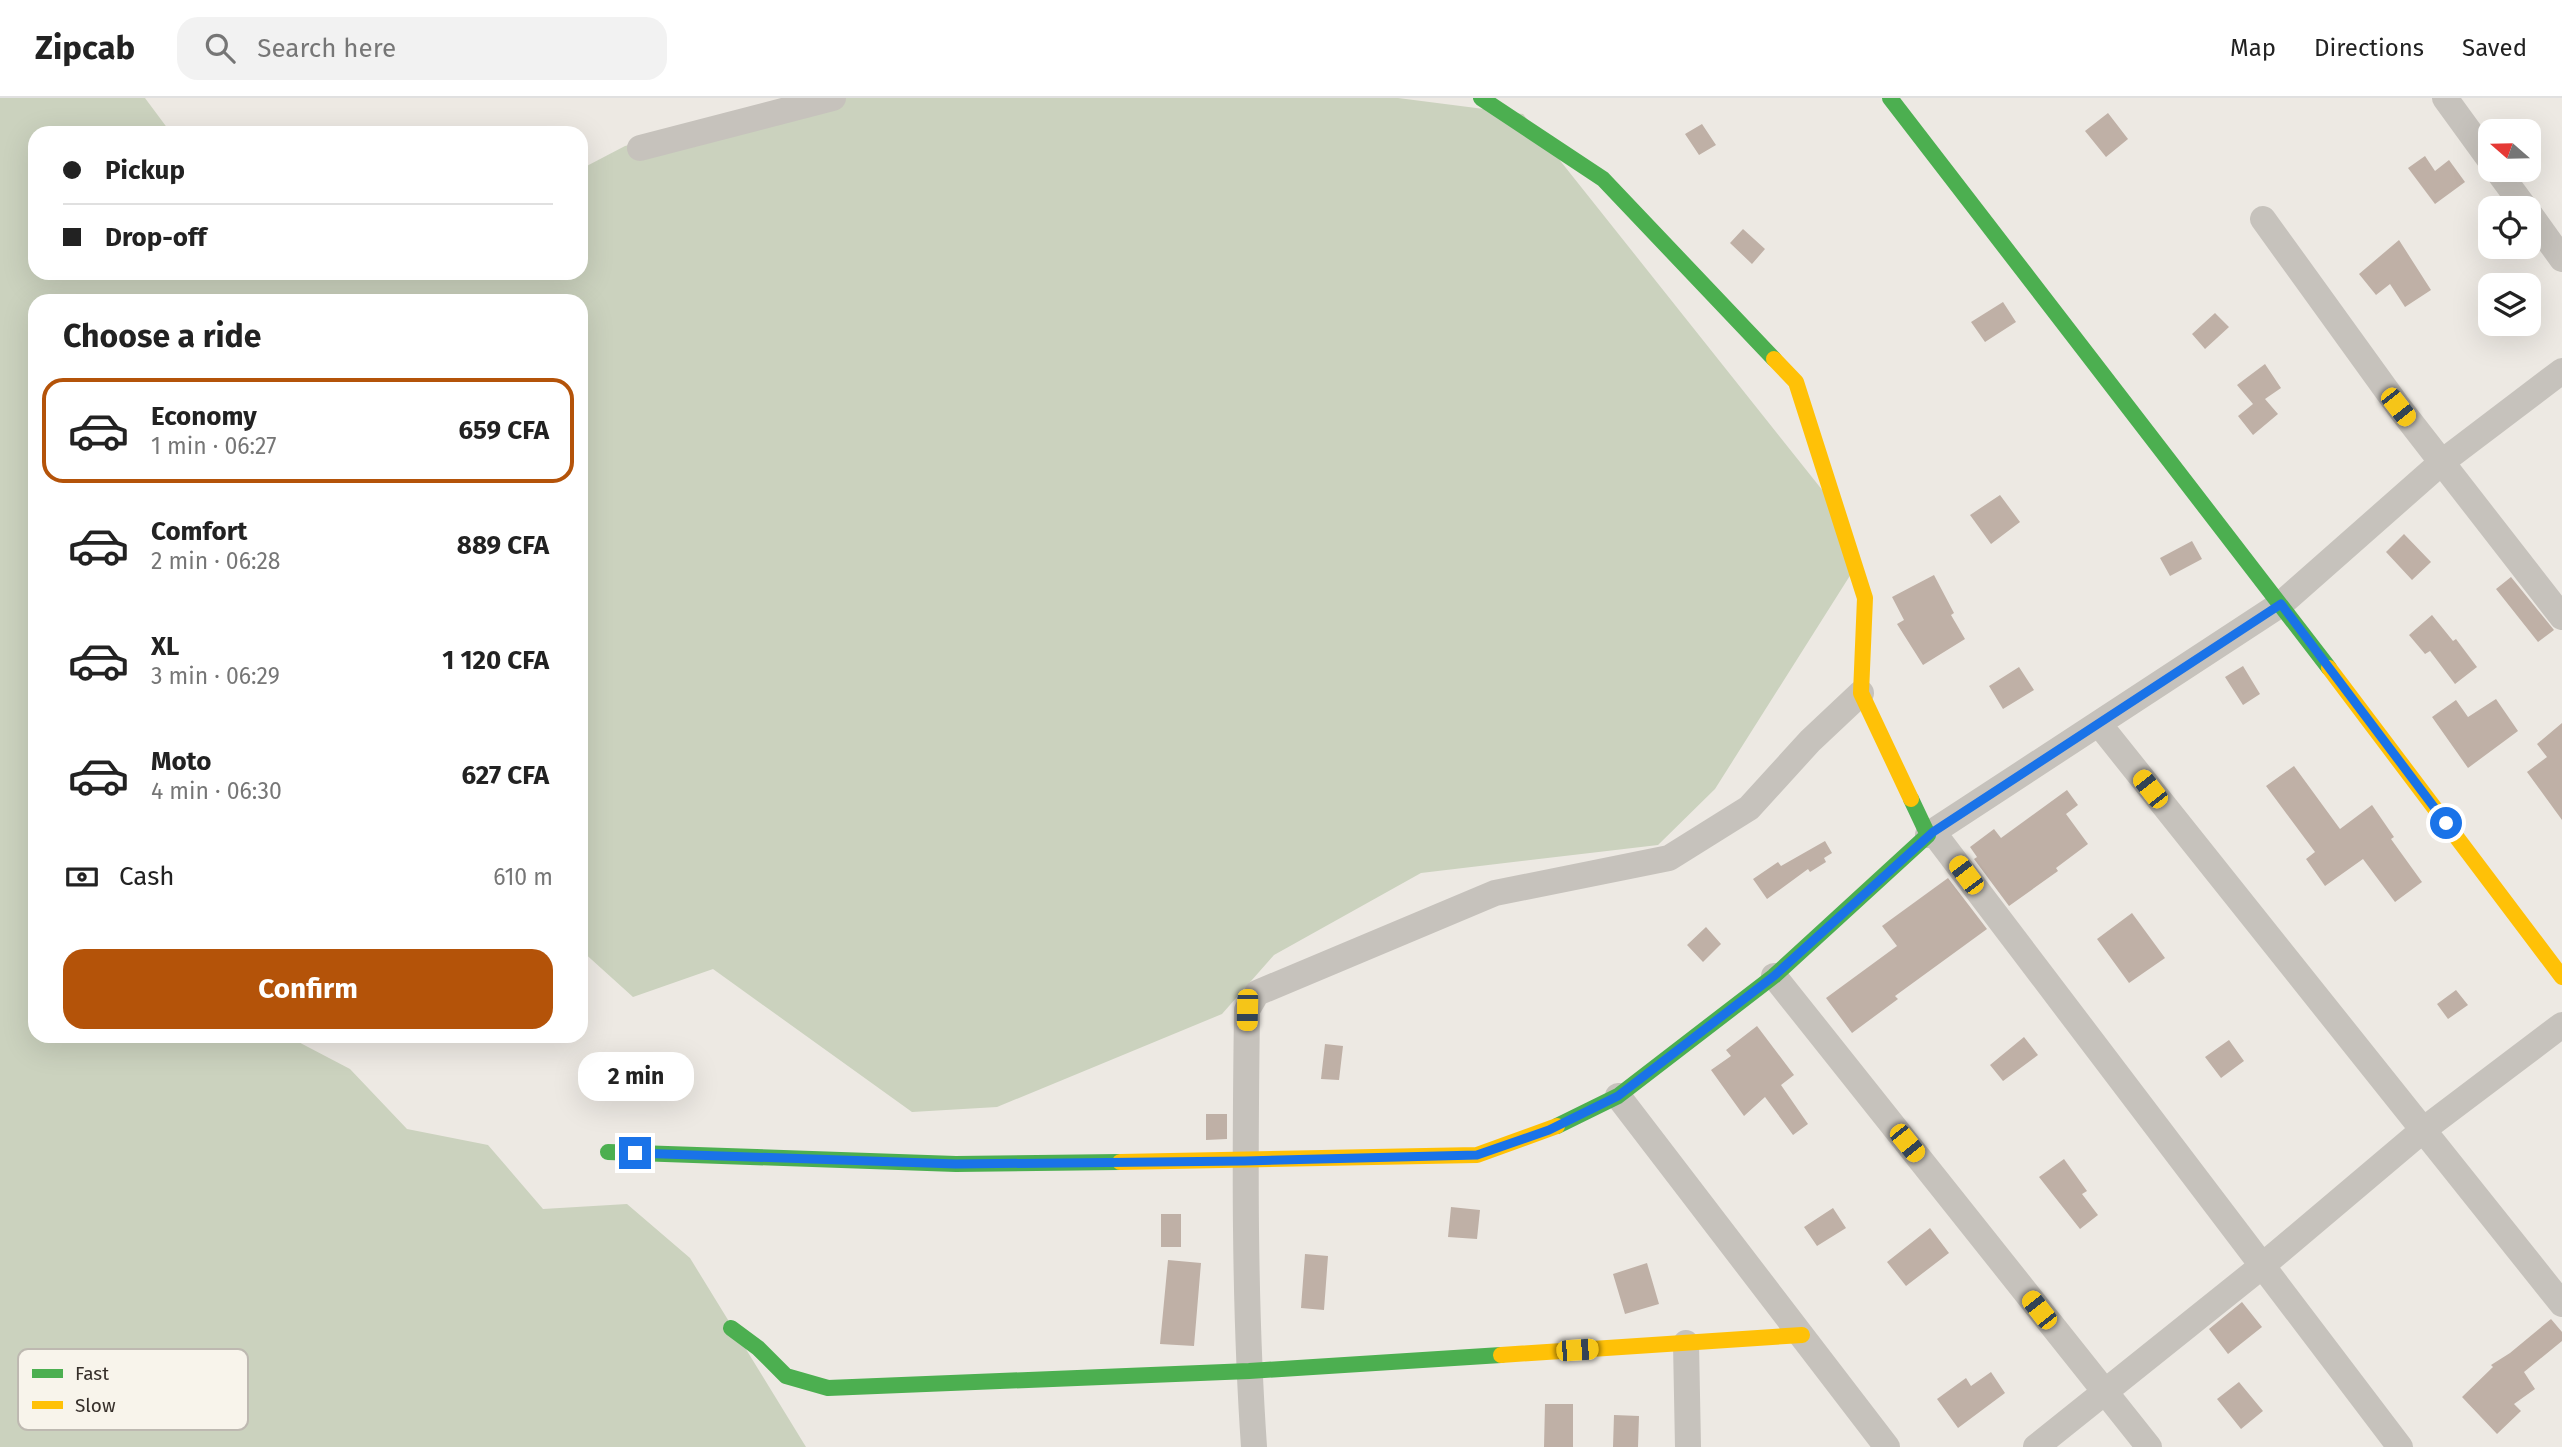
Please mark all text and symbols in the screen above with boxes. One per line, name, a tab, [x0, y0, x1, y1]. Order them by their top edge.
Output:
search box	[177, 17, 667, 80]
text: Zipcab	[35, 28, 135, 68]
icon: search	[201, 29, 239, 67]
text: Search here	[257, 33, 396, 64]
text: Map	[2230, 34, 2276, 62]
text: Directions	[2314, 34, 2424, 62]
text: Saved	[2462, 34, 2527, 62]
north arrow	[2478, 119, 2541, 182]
map controls	[2478, 119, 2541, 336]
text: Pickup	[105, 155, 185, 186]
button: locate	[2478, 196, 2541, 259]
text: Drop-off	[105, 222, 207, 253]
button: layers	[2478, 273, 2541, 336]
text: Choose a ride	[63, 317, 261, 355]
car	[2377, 384, 2420, 430]
icon: car	[67, 399, 130, 462]
text: Economy	[151, 401, 257, 432]
text: 659 CFA	[459, 415, 549, 446]
text: 1 min · 06:27	[151, 432, 276, 460]
icon: car	[67, 514, 130, 577]
text: Comfort	[151, 516, 247, 547]
text: 889 CFA	[457, 530, 549, 561]
text: 2 min · 06:28	[151, 547, 281, 575]
icon: car	[67, 629, 130, 692]
text: XL	[151, 631, 179, 662]
text: 1 120 CFA	[442, 645, 549, 676]
text: 3 min · 06:29	[151, 662, 280, 690]
icon: car	[67, 744, 130, 807]
text: Moto	[151, 746, 211, 777]
text: 627 CFA	[462, 760, 549, 791]
car	[2129, 766, 2172, 812]
text: 4 min · 06:30	[151, 777, 282, 805]
route start	[2430, 807, 2462, 839]
car	[1945, 852, 1988, 898]
icon: cash	[63, 858, 101, 896]
text: Cash	[119, 861, 175, 892]
text: 610 m	[493, 863, 553, 891]
button: Confirm	[63, 949, 553, 1029]
car	[1237, 989, 1258, 1031]
callout: 2 min	[577, 1052, 693, 1100]
text: 2 min	[608, 1062, 664, 1090]
car	[1886, 1120, 1929, 1166]
route end	[619, 1137, 651, 1169]
car	[2018, 1287, 2061, 1333]
car	[1556, 1338, 1599, 1362]
legend	[18, 1349, 248, 1430]
text: Fast	[75, 1362, 109, 1385]
text: Slow	[75, 1394, 116, 1417]

